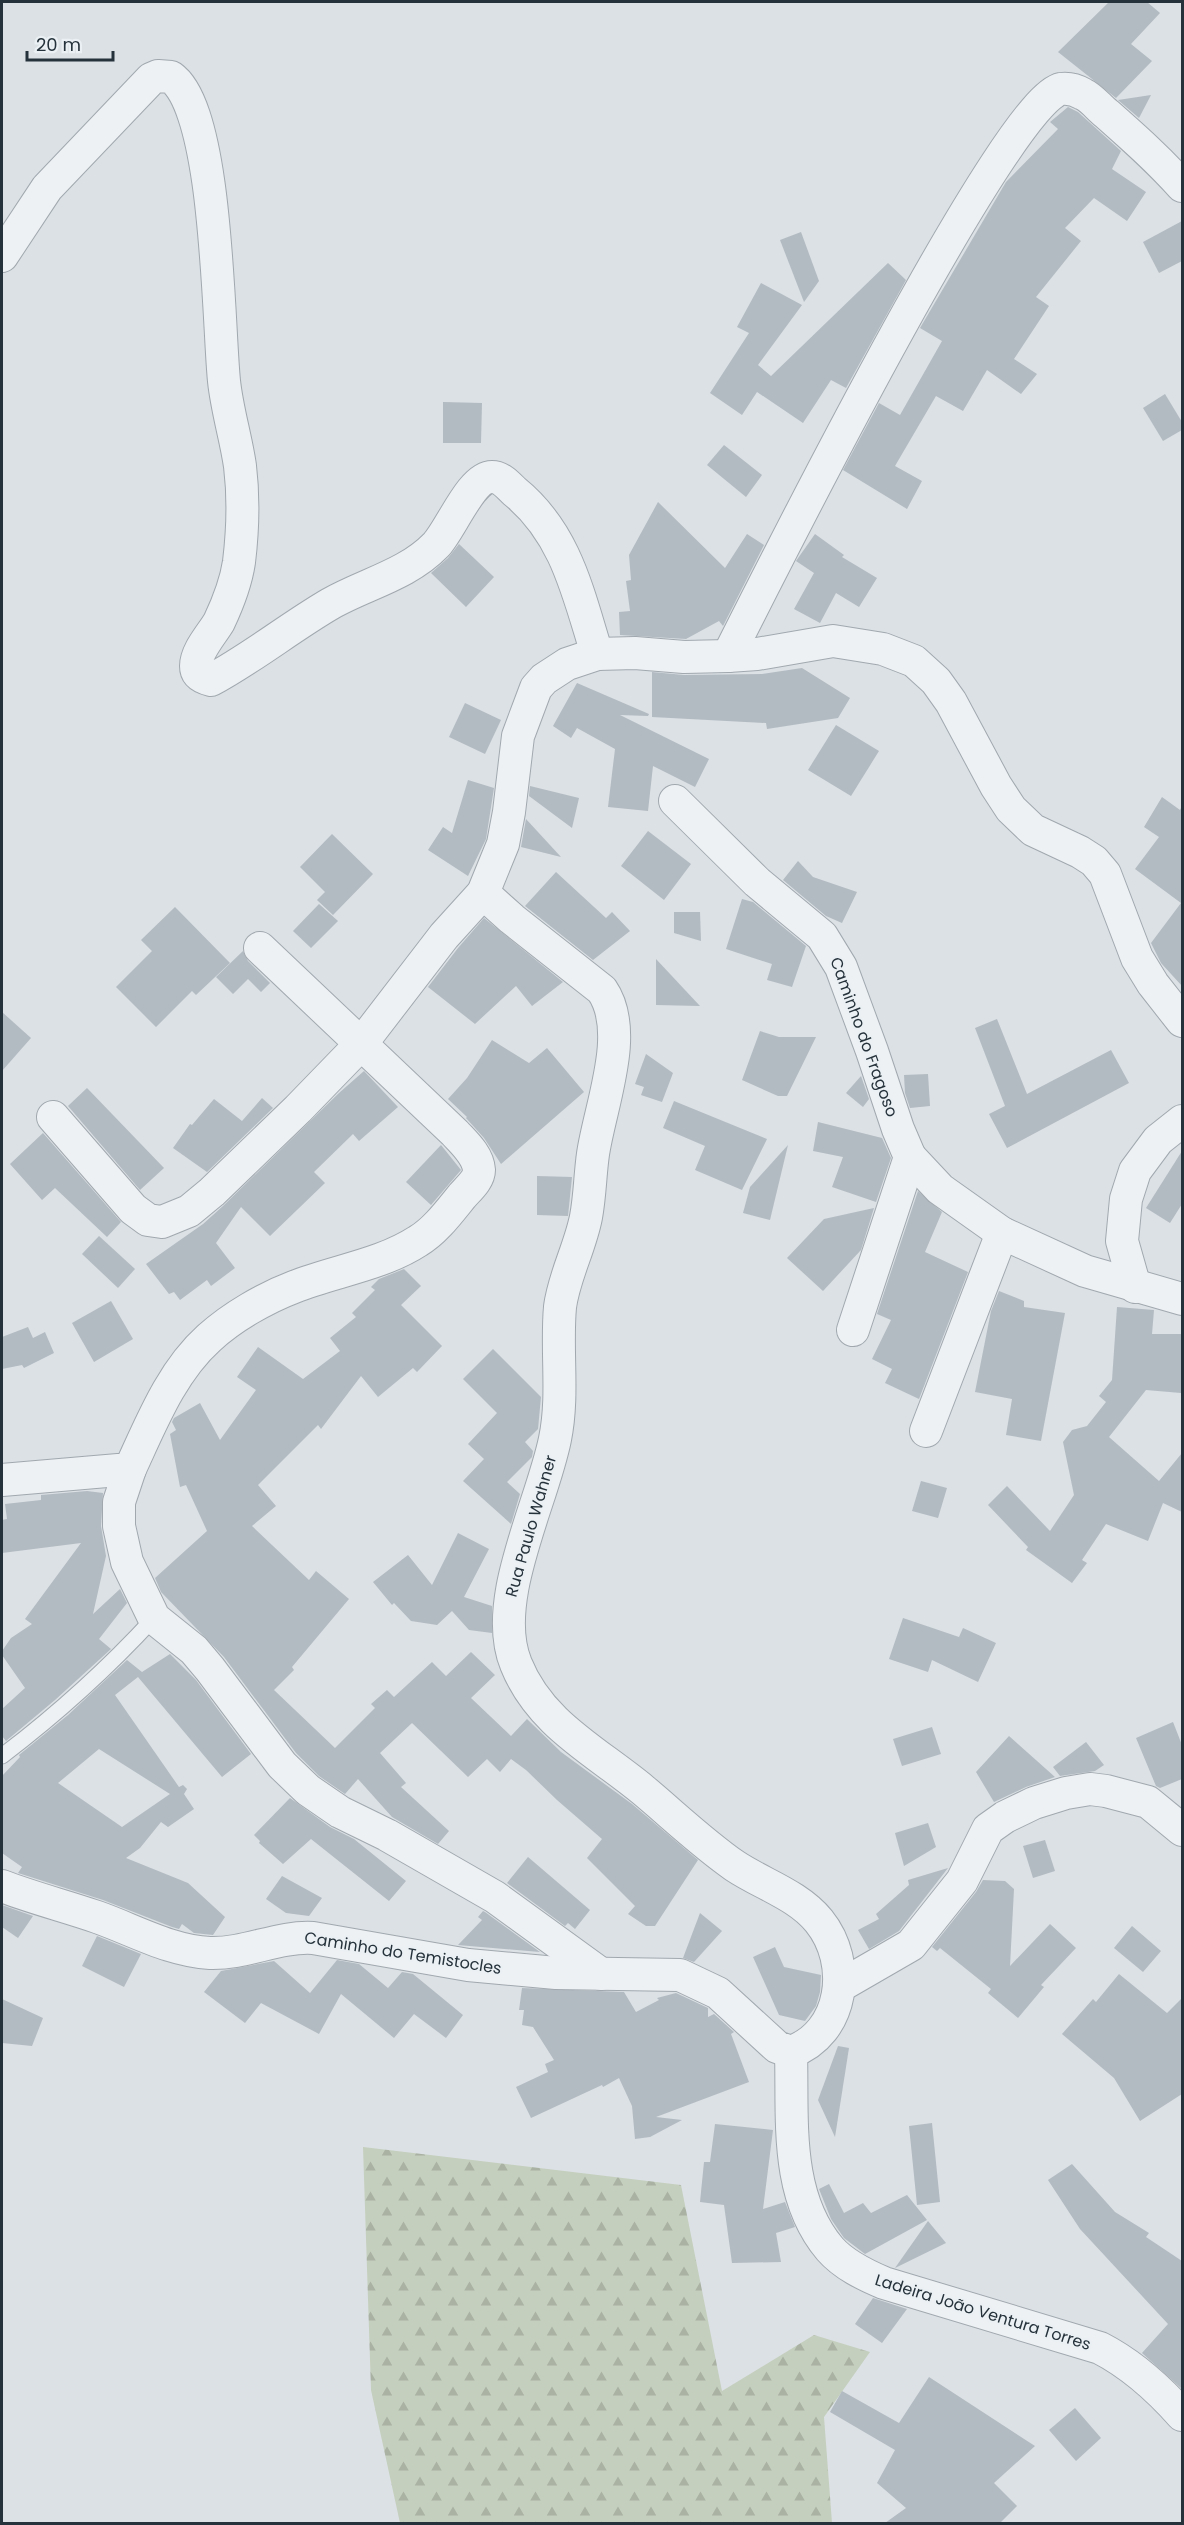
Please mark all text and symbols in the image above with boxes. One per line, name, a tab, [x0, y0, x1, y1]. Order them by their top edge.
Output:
scale bar	[27, 24, 112, 62]
text: 20 m	[36, 32, 81, 57]
street label: Caminho do Fragoso	[824, 954, 904, 1120]
street label: Rua Paulo Wahner	[500, 1452, 562, 1600]
street label: Caminho do Temistocles	[303, 1926, 503, 1980]
street label: Ladeira João Ventura Torres	[872, 2268, 1094, 2356]

